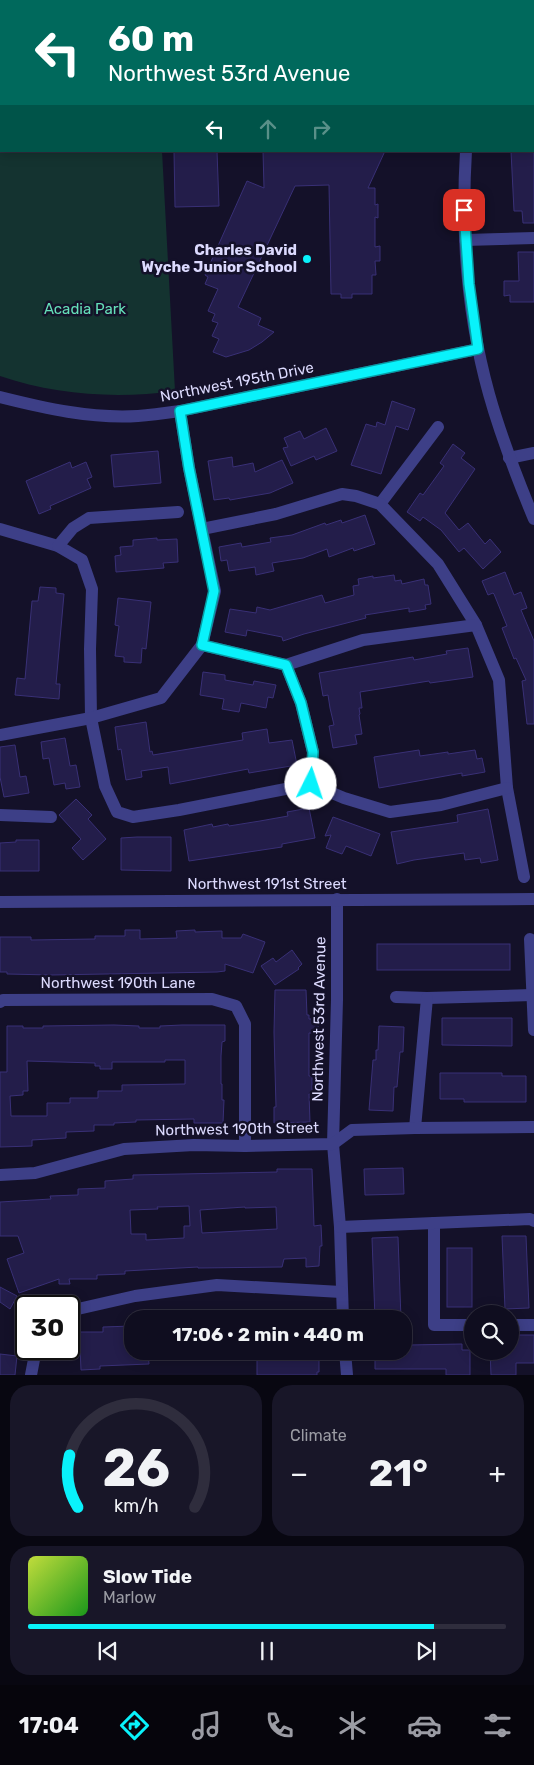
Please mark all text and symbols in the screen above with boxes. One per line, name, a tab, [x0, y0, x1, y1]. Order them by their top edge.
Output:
text: 60 m	[108, 18, 194, 60]
icon: left	[25, 20, 90, 85]
text: Northwest 53rd Avenue	[108, 60, 350, 87]
icon: left	[201, 115, 229, 143]
icon: ahead	[254, 115, 282, 143]
icon: right	[307, 115, 335, 143]
pin	[443, 189, 485, 231]
icon: arrive	[450, 196, 478, 224]
place label: Charles David Wyche Junior School	[142, 241, 297, 276]
marker: Charles David Wyche Junior School	[301, 253, 313, 265]
park label: Acadia Park	[44, 300, 126, 318]
street label: Northwest 195th Drive	[159, 358, 315, 406]
position arrow	[284, 757, 336, 809]
street label: Northwest 191st Street	[187, 875, 347, 893]
street label: Northwest 53rd Avenue	[309, 936, 329, 1102]
street label: Northwest 190th Lane	[41, 974, 195, 992]
street label: Northwest 190th Street	[155, 1119, 319, 1139]
speed limit sign: 30	[15, 1295, 80, 1360]
map controls	[464, 1305, 519, 1360]
button: search	[464, 1305, 519, 1360]
text: 17:06 · 2 min · 440 m	[172, 1323, 364, 1346]
text: Climate	[290, 1426, 347, 1445]
text: 26	[102, 1437, 170, 1499]
text: 21°	[369, 1450, 428, 1496]
text: −	[290, 1457, 308, 1490]
text: +	[489, 1457, 506, 1490]
text: km/h	[114, 1495, 158, 1516]
text: Slow Tide	[103, 1565, 192, 1588]
text: Marlow	[103, 1588, 156, 1607]
icon: previous	[94, 1637, 122, 1665]
icon: pause	[253, 1637, 281, 1665]
icon: next	[412, 1637, 440, 1665]
icon: directions	[117, 1708, 152, 1743]
icon: music	[189, 1708, 224, 1743]
icon: phone	[262, 1708, 297, 1743]
icon: climate	[335, 1708, 370, 1743]
icon: car	[407, 1708, 442, 1743]
icon: filters	[480, 1708, 515, 1743]
text: 17:04	[19, 1712, 79, 1739]

